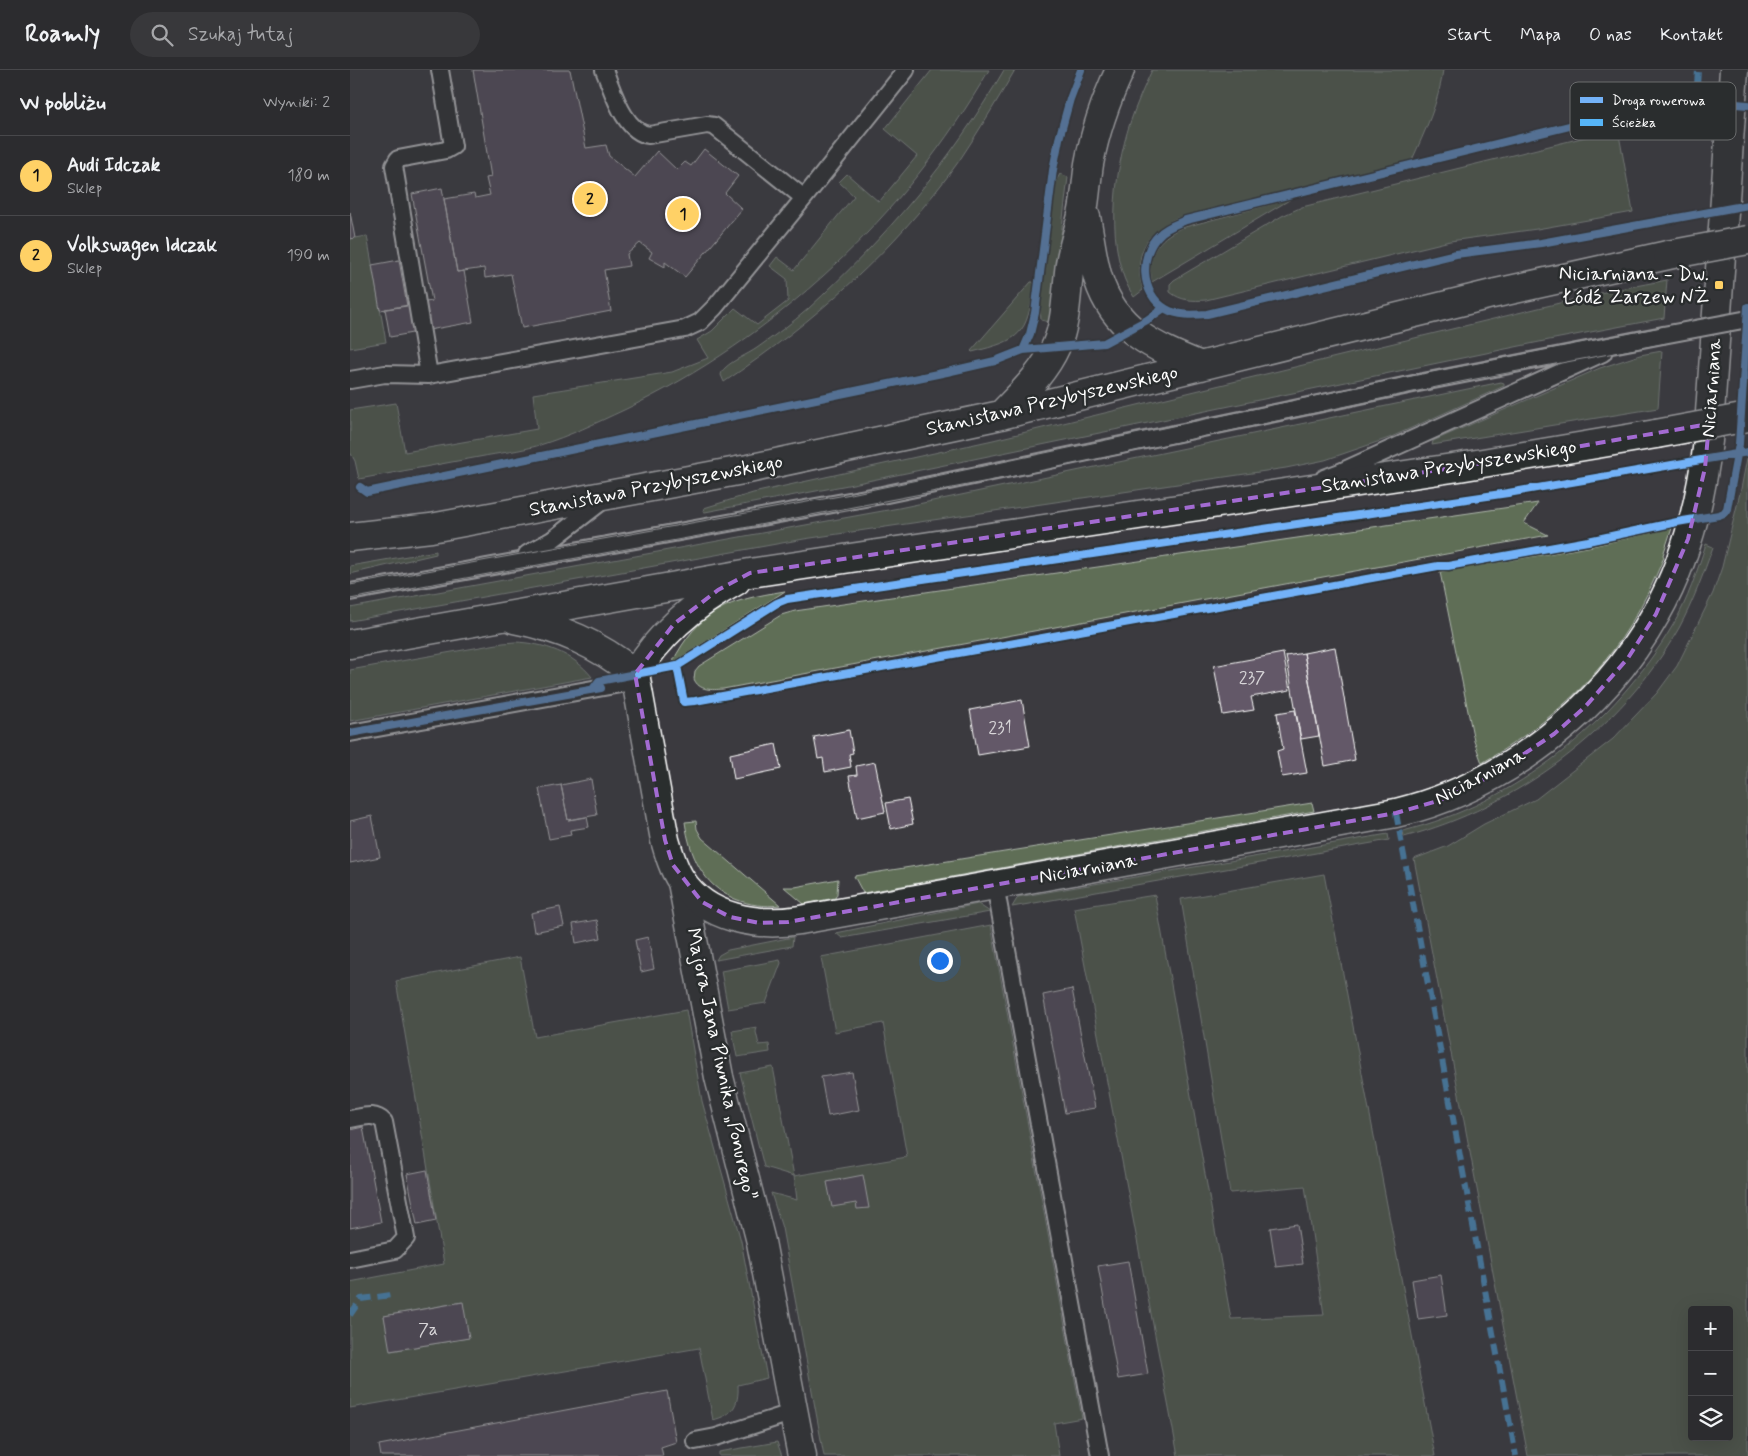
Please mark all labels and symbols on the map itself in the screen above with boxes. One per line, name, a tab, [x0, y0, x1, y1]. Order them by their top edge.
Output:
legend	[1570, 82, 1736, 140]
text: Droga rowerowa	[1612, 92, 1706, 110]
text: Ścieżka	[1612, 114, 1656, 132]
pin: 2	[574, 180, 606, 218]
pin: 1	[667, 195, 699, 233]
place label: Niciarniana - Dw. Łódź Zarzew NŻ	[1559, 261, 1709, 311]
marker: Niciarniana - Dw. Łódź Zarzew NŻ	[1713, 279, 1725, 291]
street label: Niciarniana	[1695, 336, 1729, 439]
street label: Stanisława Przybyszewskiego	[923, 359, 1181, 443]
street label: Stanisława Przybyszewskiego	[1320, 434, 1578, 500]
street label: Stanisława Przybyszewskiego	[527, 448, 785, 524]
house number: 237	[1239, 666, 1265, 690]
house number: 231	[988, 716, 1012, 740]
street label: Niciarniana	[1430, 741, 1531, 812]
street label: Niciarniana	[1037, 847, 1140, 891]
street label: Majora Jana Piwnika „Ponurego”	[679, 926, 763, 1202]
your location	[927, 948, 953, 974]
house number: 7a	[418, 1318, 438, 1342]

